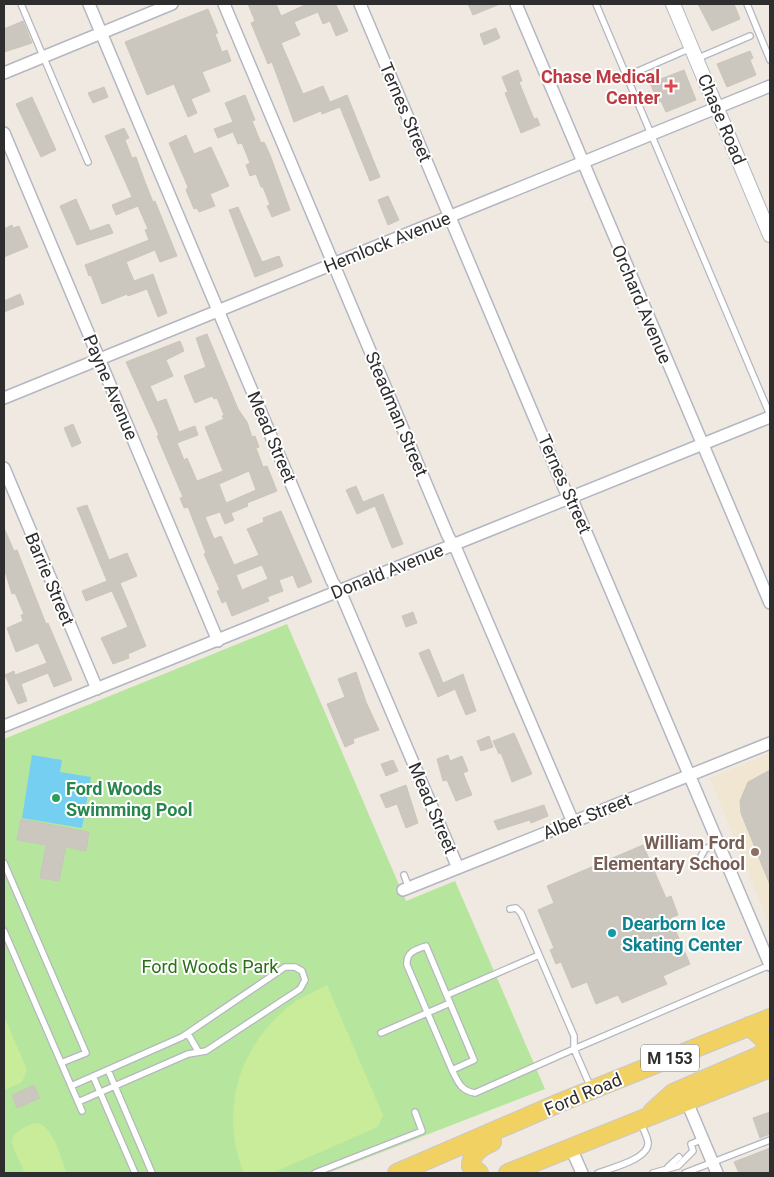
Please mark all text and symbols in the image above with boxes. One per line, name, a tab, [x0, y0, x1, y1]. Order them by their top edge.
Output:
street label: Ternes Street	[376, 59, 436, 165]
place label: Chase Medical Center	[541, 66, 660, 108]
street label: Chase Road	[694, 71, 750, 167]
marker: Chase Medical Center	[664, 79, 678, 93]
street label: Hemlock Avenue	[321, 207, 453, 277]
street label: Orchard Avenue	[608, 242, 676, 366]
street label: Payne Avenue	[79, 331, 143, 443]
street label: Steadman Street	[361, 348, 433, 480]
street label: Mead Street	[243, 388, 301, 486]
street label: Ternes Street	[534, 431, 596, 537]
street label: Barrie Street	[21, 529, 79, 629]
street label: Donald Avenue	[328, 539, 446, 603]
street label: Mead Street	[404, 759, 462, 857]
place label: Ford Woods Swimming Pool	[66, 778, 192, 820]
street label: Alber Street	[540, 789, 635, 843]
marker: Ford Woods Swimming Pool	[50, 792, 62, 804]
place label: William Ford Elementary School	[593, 832, 745, 874]
marker: William Ford Elementary School	[749, 846, 761, 858]
place label: Dearborn Ice Skating Center	[622, 913, 742, 955]
marker: Dearborn Ice Skating Center	[606, 927, 618, 939]
park label: Ford Woods Park	[142, 956, 279, 977]
road number: M 153	[641, 1044, 699, 1072]
street label: Ford Road	[541, 1068, 625, 1120]

